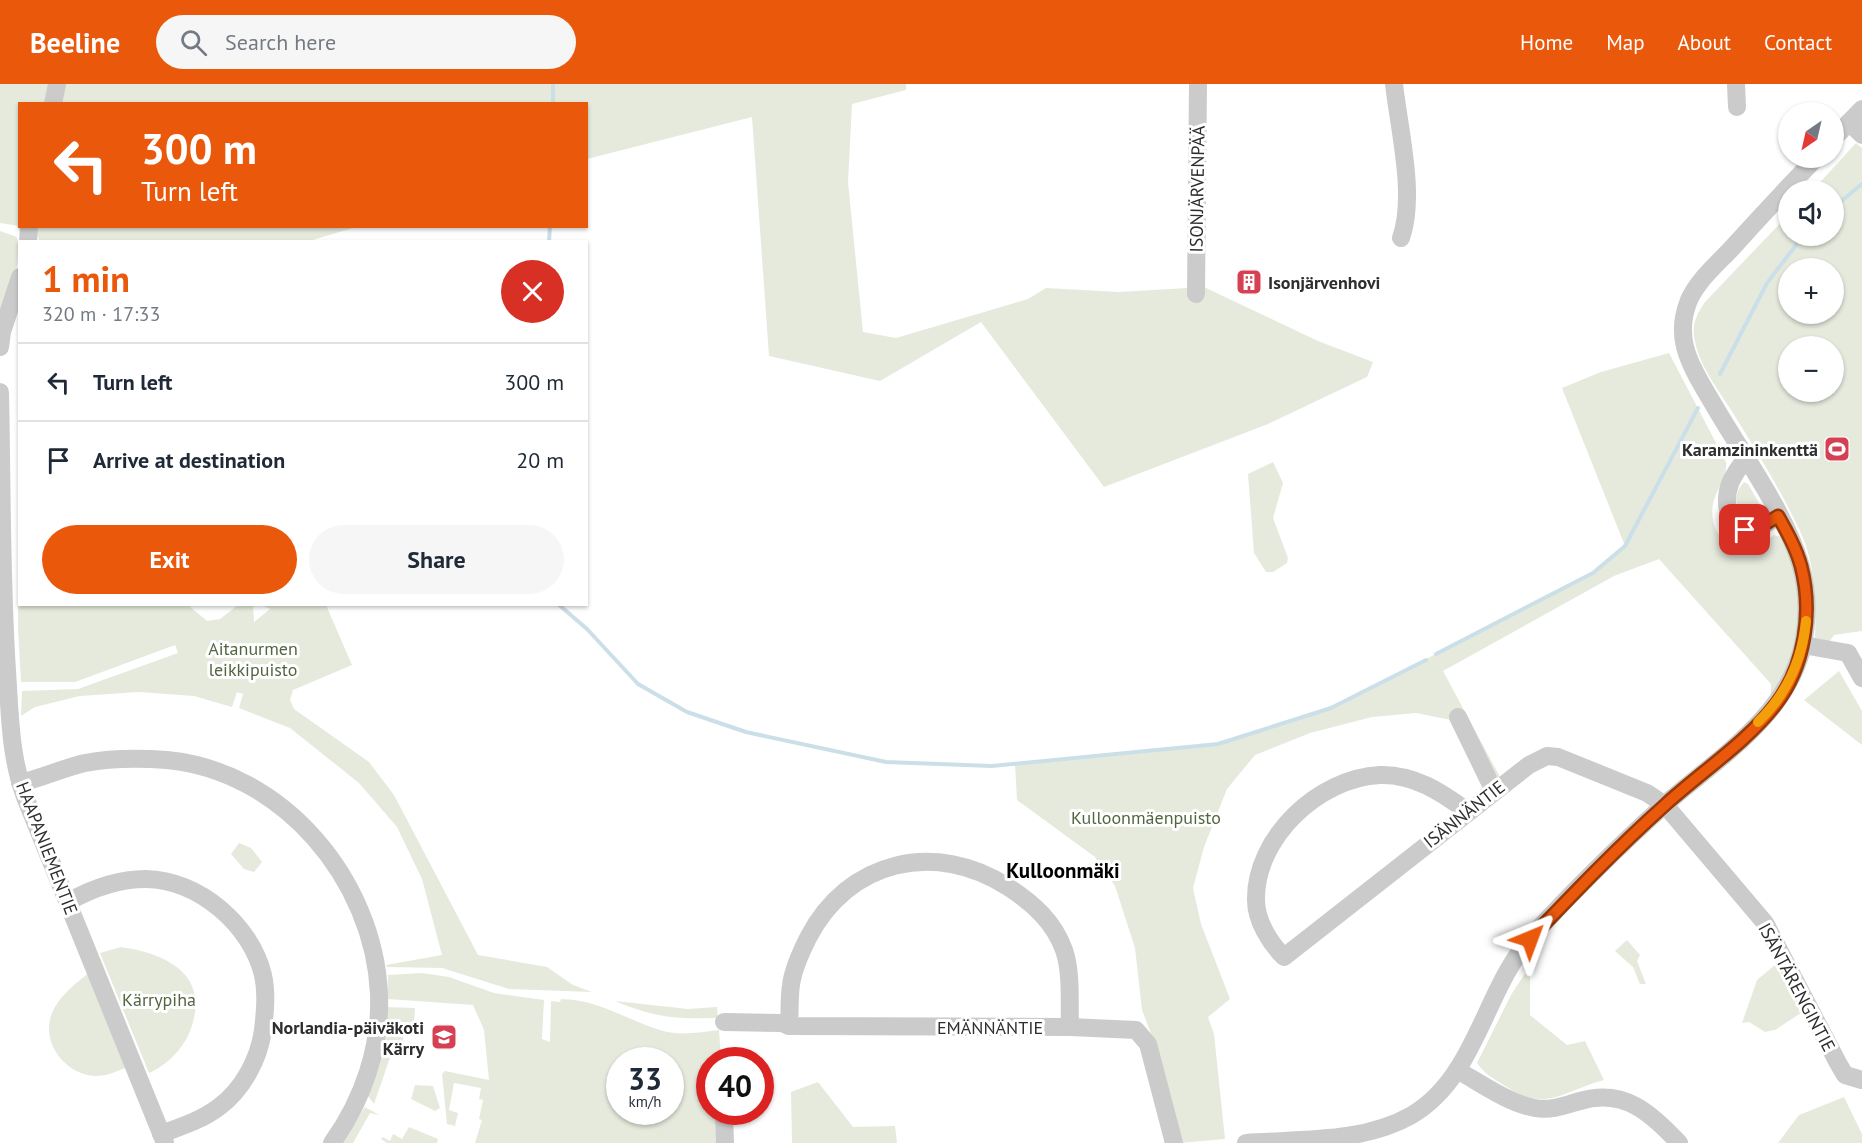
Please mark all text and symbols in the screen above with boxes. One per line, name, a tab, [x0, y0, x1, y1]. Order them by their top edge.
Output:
search box	[156, 15, 576, 69]
text: Beeline	[30, 24, 120, 61]
icon: search	[177, 26, 210, 59]
text: Search here	[225, 28, 336, 56]
text: Home	[1520, 29, 1573, 56]
text: Map	[1606, 29, 1645, 56]
text: About	[1678, 29, 1731, 56]
text: Contact	[1764, 29, 1832, 56]
north arrow	[1778, 102, 1844, 168]
map controls	[1778, 102, 1844, 402]
text: 300 m	[141, 121, 257, 176]
street label: ISONJÄRVENPÄÄ	[1184, 125, 1210, 253]
icon: left	[42, 126, 120, 204]
text: Turn left	[141, 174, 238, 208]
button: sound	[1778, 180, 1844, 246]
text: 1 min	[42, 255, 130, 302]
button: +	[1778, 258, 1844, 324]
button: close	[501, 260, 564, 323]
building icon: Isonjärvenhovi	[1234, 267, 1264, 297]
place label: Isonjärvenhovi	[1268, 271, 1380, 294]
text: 320 m · 17:33	[42, 301, 160, 327]
button: −	[1778, 336, 1844, 402]
icon: left	[42, 366, 75, 399]
text: Turn left	[93, 368, 173, 396]
text: 300 m	[504, 368, 564, 396]
sports icon: Karamzininkenttä	[1822, 434, 1852, 464]
place label: Karamzininkenttä	[1682, 438, 1818, 461]
icon: arrive	[42, 444, 75, 477]
text: Arrive at destination	[93, 446, 285, 474]
text: 20 m	[516, 446, 564, 474]
pin	[1719, 504, 1770, 555]
icon: arrive	[1728, 513, 1761, 546]
button: Exit	[42, 525, 297, 594]
button: Share	[309, 525, 564, 594]
park label: Aitanurmen leikkipuisto	[208, 637, 298, 681]
street label: ISÄNNÄNTIE	[1419, 775, 1509, 853]
street label: HAAPANIEMENTIE	[11, 778, 83, 918]
park label: Kulloonmäenpuisto	[1071, 806, 1221, 829]
district label: Kulloonmäki	[1006, 857, 1120, 884]
position arrow	[1498, 907, 1562, 971]
street label: ISÄNTÄRENGINTIE	[1753, 919, 1841, 1055]
park label: Kärrypiha	[122, 988, 196, 1011]
place label: Norlandia-päiväkoti Kärry	[272, 1016, 424, 1060]
street label: EMÄNNÄNTIE	[937, 1016, 1043, 1039]
school or university icon: Norlandia-päiväkoti Kärry	[429, 1022, 459, 1052]
speed limit sign: 40	[696, 1047, 774, 1125]
text: 33	[628, 1059, 662, 1098]
text: km/h	[629, 1092, 661, 1111]

